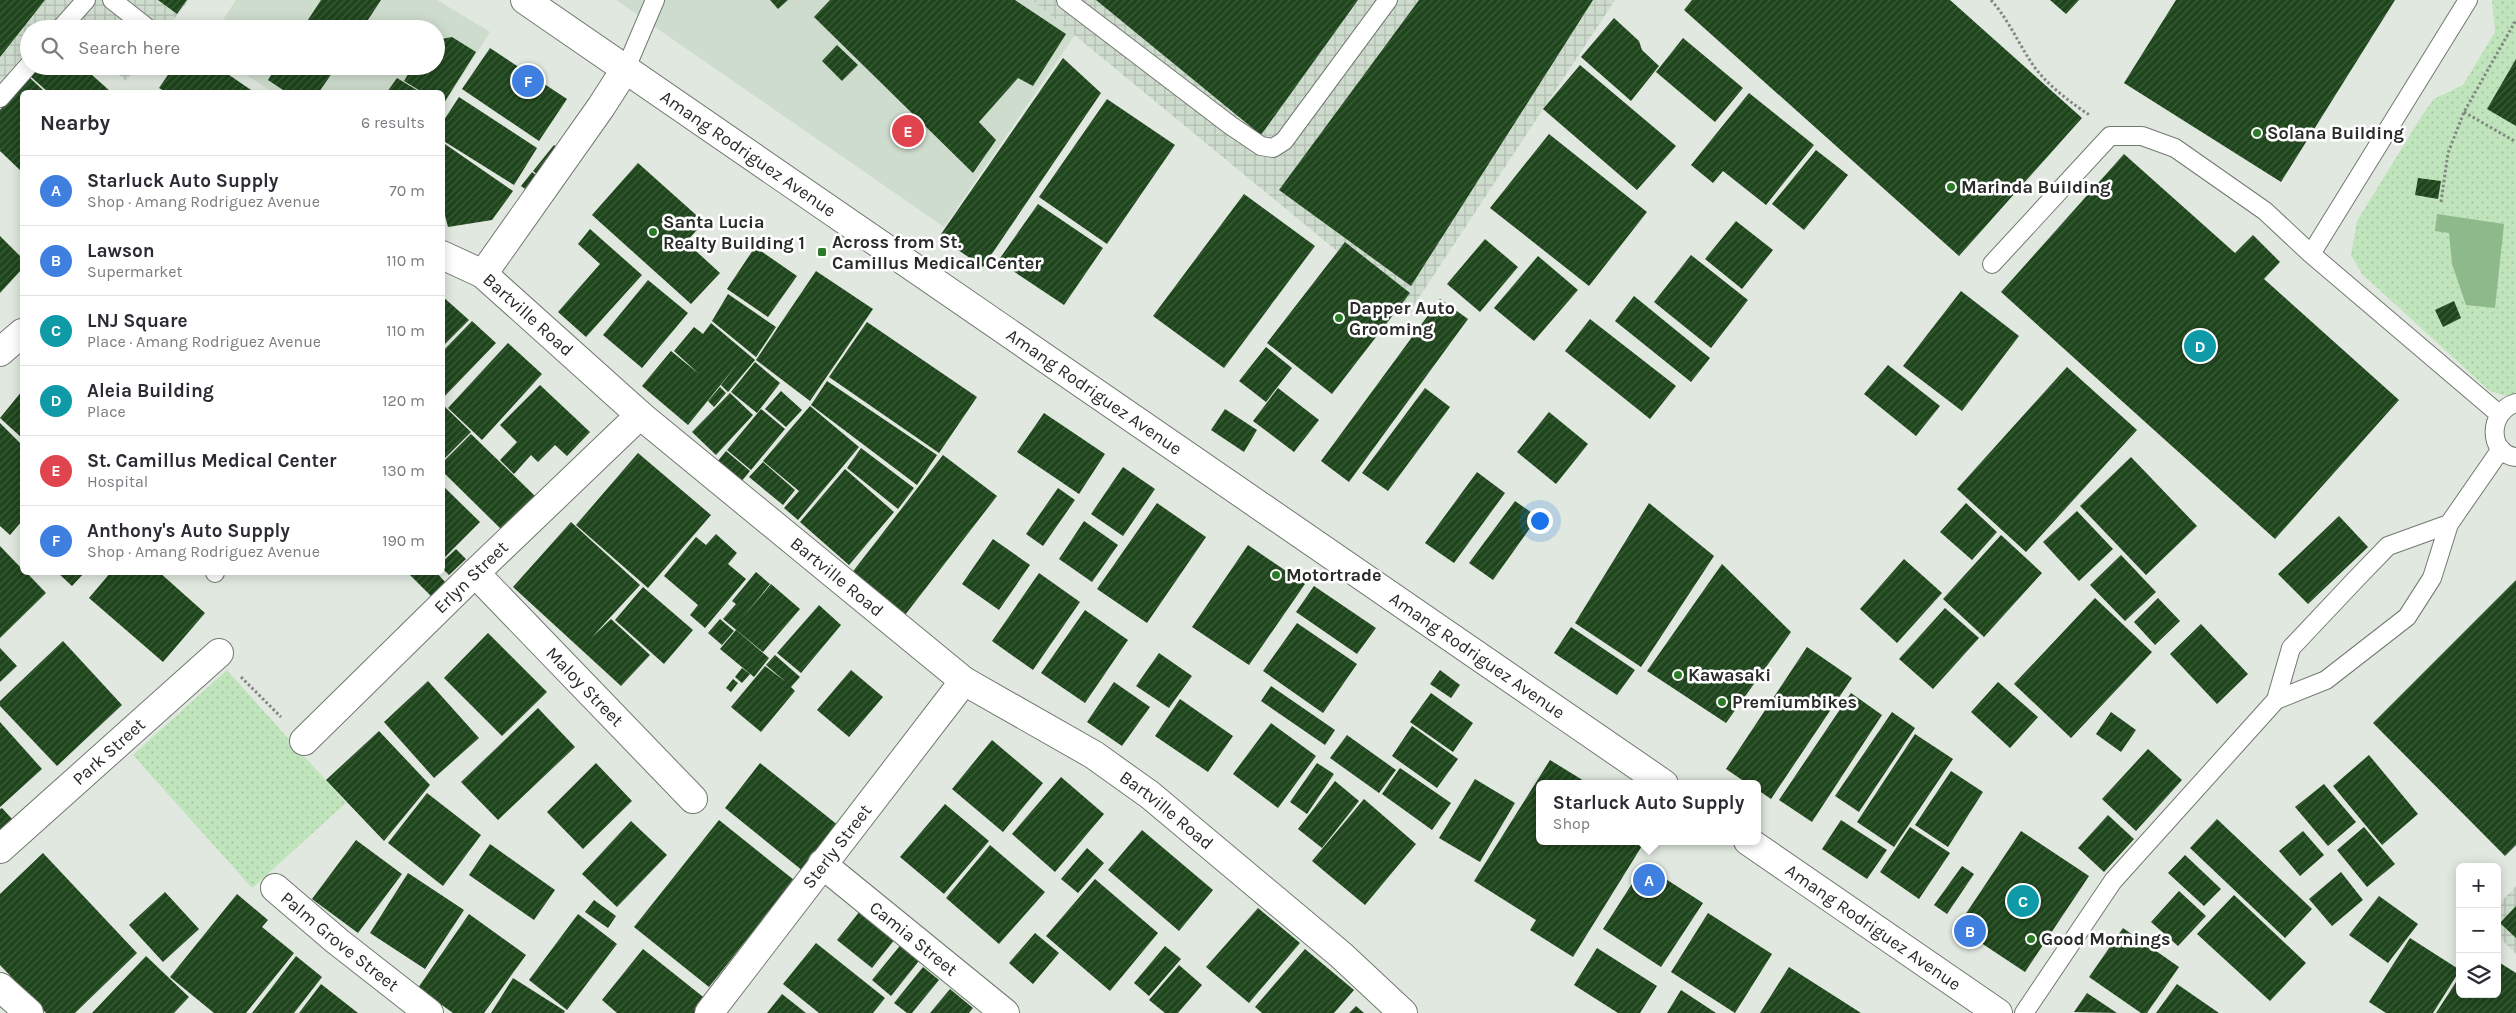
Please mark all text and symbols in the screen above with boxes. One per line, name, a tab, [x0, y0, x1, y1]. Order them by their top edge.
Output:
search box	[20, 20, 445, 75]
icon: search	[38, 34, 66, 62]
text: Search here	[78, 37, 180, 59]
pin: F	[512, 62, 544, 100]
street label: Amang Rodriguez Avenue	[656, 86, 840, 222]
text: Nearby	[40, 111, 110, 135]
pin: E	[892, 112, 924, 150]
text: 6 results	[361, 113, 425, 132]
place label: Solana Building	[2267, 122, 2404, 144]
marker: Solana Building	[2251, 127, 2263, 139]
text: Starluck Auto Supply	[87, 170, 278, 192]
place label: Marinda Building	[1961, 176, 2111, 198]
text: A	[51, 181, 61, 200]
text: 70 m	[389, 181, 425, 200]
marker: Marinda Building	[1945, 181, 1957, 193]
text: Shop · Amang Rodriguez Avenue	[87, 192, 320, 211]
place label: Santa Lucia Realty Building 1	[663, 211, 805, 254]
marker: Santa Lucia Realty Building 1	[647, 226, 659, 238]
place label: Across from St. Camillus Medical Center	[832, 231, 1041, 274]
text: Lawson	[87, 240, 155, 262]
marker: Across from St. Camillus Medical Center	[816, 246, 828, 258]
text: B	[51, 251, 61, 270]
text: 110 m	[386, 251, 425, 270]
text: Supermarket	[87, 262, 183, 281]
street label: Bartville Road	[479, 268, 578, 361]
place label: Dapper Auto Grooming	[1349, 297, 1455, 340]
text: LNJ Square	[87, 310, 188, 332]
marker: Dapper Auto Grooming	[1333, 312, 1345, 324]
text: C	[51, 321, 61, 340]
text: 110 m	[386, 321, 425, 340]
street label: Amang Rodriguez Avenue	[1002, 324, 1186, 460]
pin: D	[2184, 327, 2216, 365]
text: Place · Amang Rodriguez Avenue	[87, 332, 321, 351]
text: Aleia Building	[87, 380, 214, 402]
text: D	[51, 391, 61, 410]
text: 120 m	[382, 391, 425, 410]
text: Place	[87, 402, 126, 421]
text: St. Camillus Medical Center	[87, 450, 337, 472]
text: E	[51, 461, 61, 480]
text: 130 m	[382, 461, 425, 480]
text: Hospital	[87, 472, 148, 491]
your location	[1527, 508, 1553, 534]
text: Anthony's Auto Supply	[87, 520, 290, 542]
text: F	[52, 531, 60, 550]
text: 190 m	[382, 531, 425, 550]
street label: Bartville Road	[786, 532, 888, 621]
street label: Erlyn Street	[429, 536, 513, 618]
text: Shop · Amang Rodriguez Avenue	[87, 542, 320, 561]
place label: Motortrade	[1286, 564, 1382, 586]
marker: Motortrade	[1270, 569, 1282, 581]
street label: Amang Rodriguez Avenue	[1385, 587, 1569, 724]
street label: Maloy Street	[541, 642, 628, 731]
place label: Kawasaki	[1688, 664, 1771, 686]
marker: Kawasaki	[1672, 669, 1684, 681]
place label: Premiumbikes	[1732, 691, 1857, 713]
marker: Premiumbikes	[1716, 696, 1728, 708]
street label: Park Street	[68, 713, 150, 790]
street label: Bartville Road	[1115, 766, 1218, 854]
popup	[1536, 780, 1761, 845]
text: Starluck Auto Supply	[1553, 792, 1744, 814]
street label: Sterly Street	[798, 800, 876, 893]
text: Shop	[1553, 814, 1590, 833]
street label: Amang Rodriguez Avenue	[1781, 859, 1965, 995]
pin: A	[1633, 861, 1665, 899]
map controls	[2456, 863, 2501, 998]
button: +	[2456, 863, 2501, 908]
pin: C	[2007, 882, 2039, 920]
street label: Palm Grove Street	[276, 887, 403, 996]
street label: Camia Street	[865, 896, 962, 981]
button: −	[2456, 908, 2501, 953]
pin: B	[1954, 912, 1986, 950]
place label: Good Mornings	[2041, 928, 2170, 950]
marker: Good Mornings	[2025, 933, 2037, 945]
button: layers	[2456, 953, 2501, 998]

